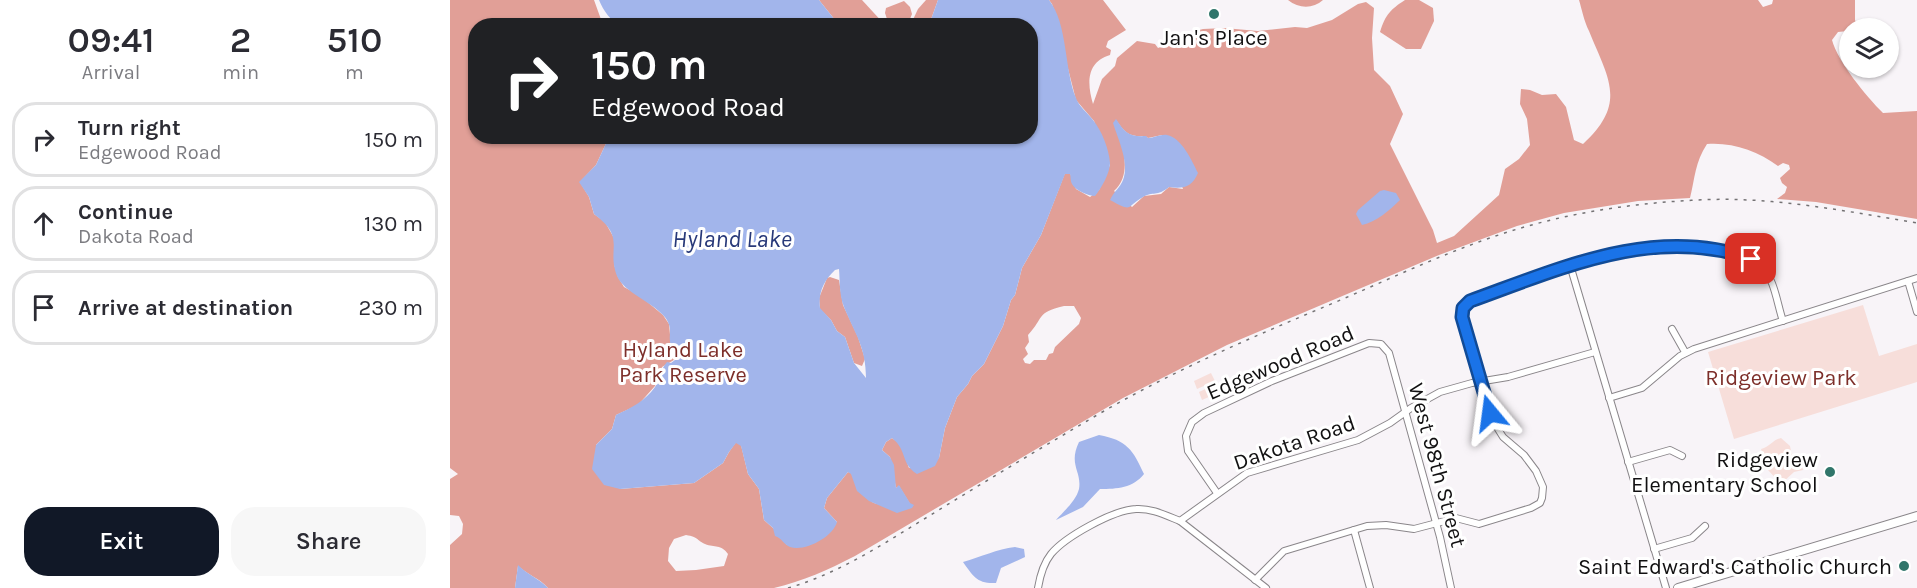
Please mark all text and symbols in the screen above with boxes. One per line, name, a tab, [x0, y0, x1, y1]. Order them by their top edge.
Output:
marker: Jan's Place	[1207, 7, 1221, 21]
map controls	[1839, 18, 1899, 78]
button: layers	[1839, 18, 1899, 78]
text: 09:41	[68, 19, 155, 61]
text: 2	[230, 19, 251, 61]
text: 510	[327, 19, 382, 61]
place label: Jan's Place	[1160, 25, 1268, 51]
text: 150 m	[591, 40, 707, 90]
icon: right	[492, 42, 570, 120]
text: Arrival	[82, 61, 140, 84]
text: min	[222, 61, 259, 84]
text: m	[345, 61, 364, 84]
text: Edgewood Road	[591, 91, 785, 123]
text: Turn right	[78, 115, 181, 141]
icon: right	[27, 123, 60, 156]
text: 150 m	[364, 127, 423, 153]
text: Edgewood Road	[78, 141, 222, 164]
text: Continue	[78, 199, 173, 225]
icon: ahead	[27, 207, 60, 240]
text: 130 m	[364, 211, 423, 237]
text: Dakota Road	[78, 225, 194, 248]
water label: Hyland Lake	[672, 225, 792, 253]
pin	[1725, 233, 1776, 284]
icon: arrive	[1734, 242, 1767, 275]
icon: arrive	[27, 291, 60, 324]
text: Arrive at destination	[78, 295, 293, 321]
text: 230 m	[358, 295, 423, 321]
street label: Edgewood Road	[1203, 320, 1358, 406]
park label: Hyland Lake Park Reserve	[619, 337, 747, 388]
park label: Ridgeview Park	[1705, 365, 1857, 391]
street label: West 98th Street	[1403, 380, 1471, 550]
position arrow	[1458, 381, 1522, 445]
street label: Dakota Road	[1230, 410, 1359, 476]
place label: Ridgeview Elementary School	[1631, 447, 1818, 498]
marker: Ridgeview Elementary School	[1823, 465, 1837, 479]
button: Exit	[24, 507, 219, 576]
button: Share	[231, 507, 426, 576]
place label: Saint Edward's Catholic Church	[1578, 554, 1892, 580]
marker: Saint Edward's Catholic Church	[1897, 559, 1911, 573]

